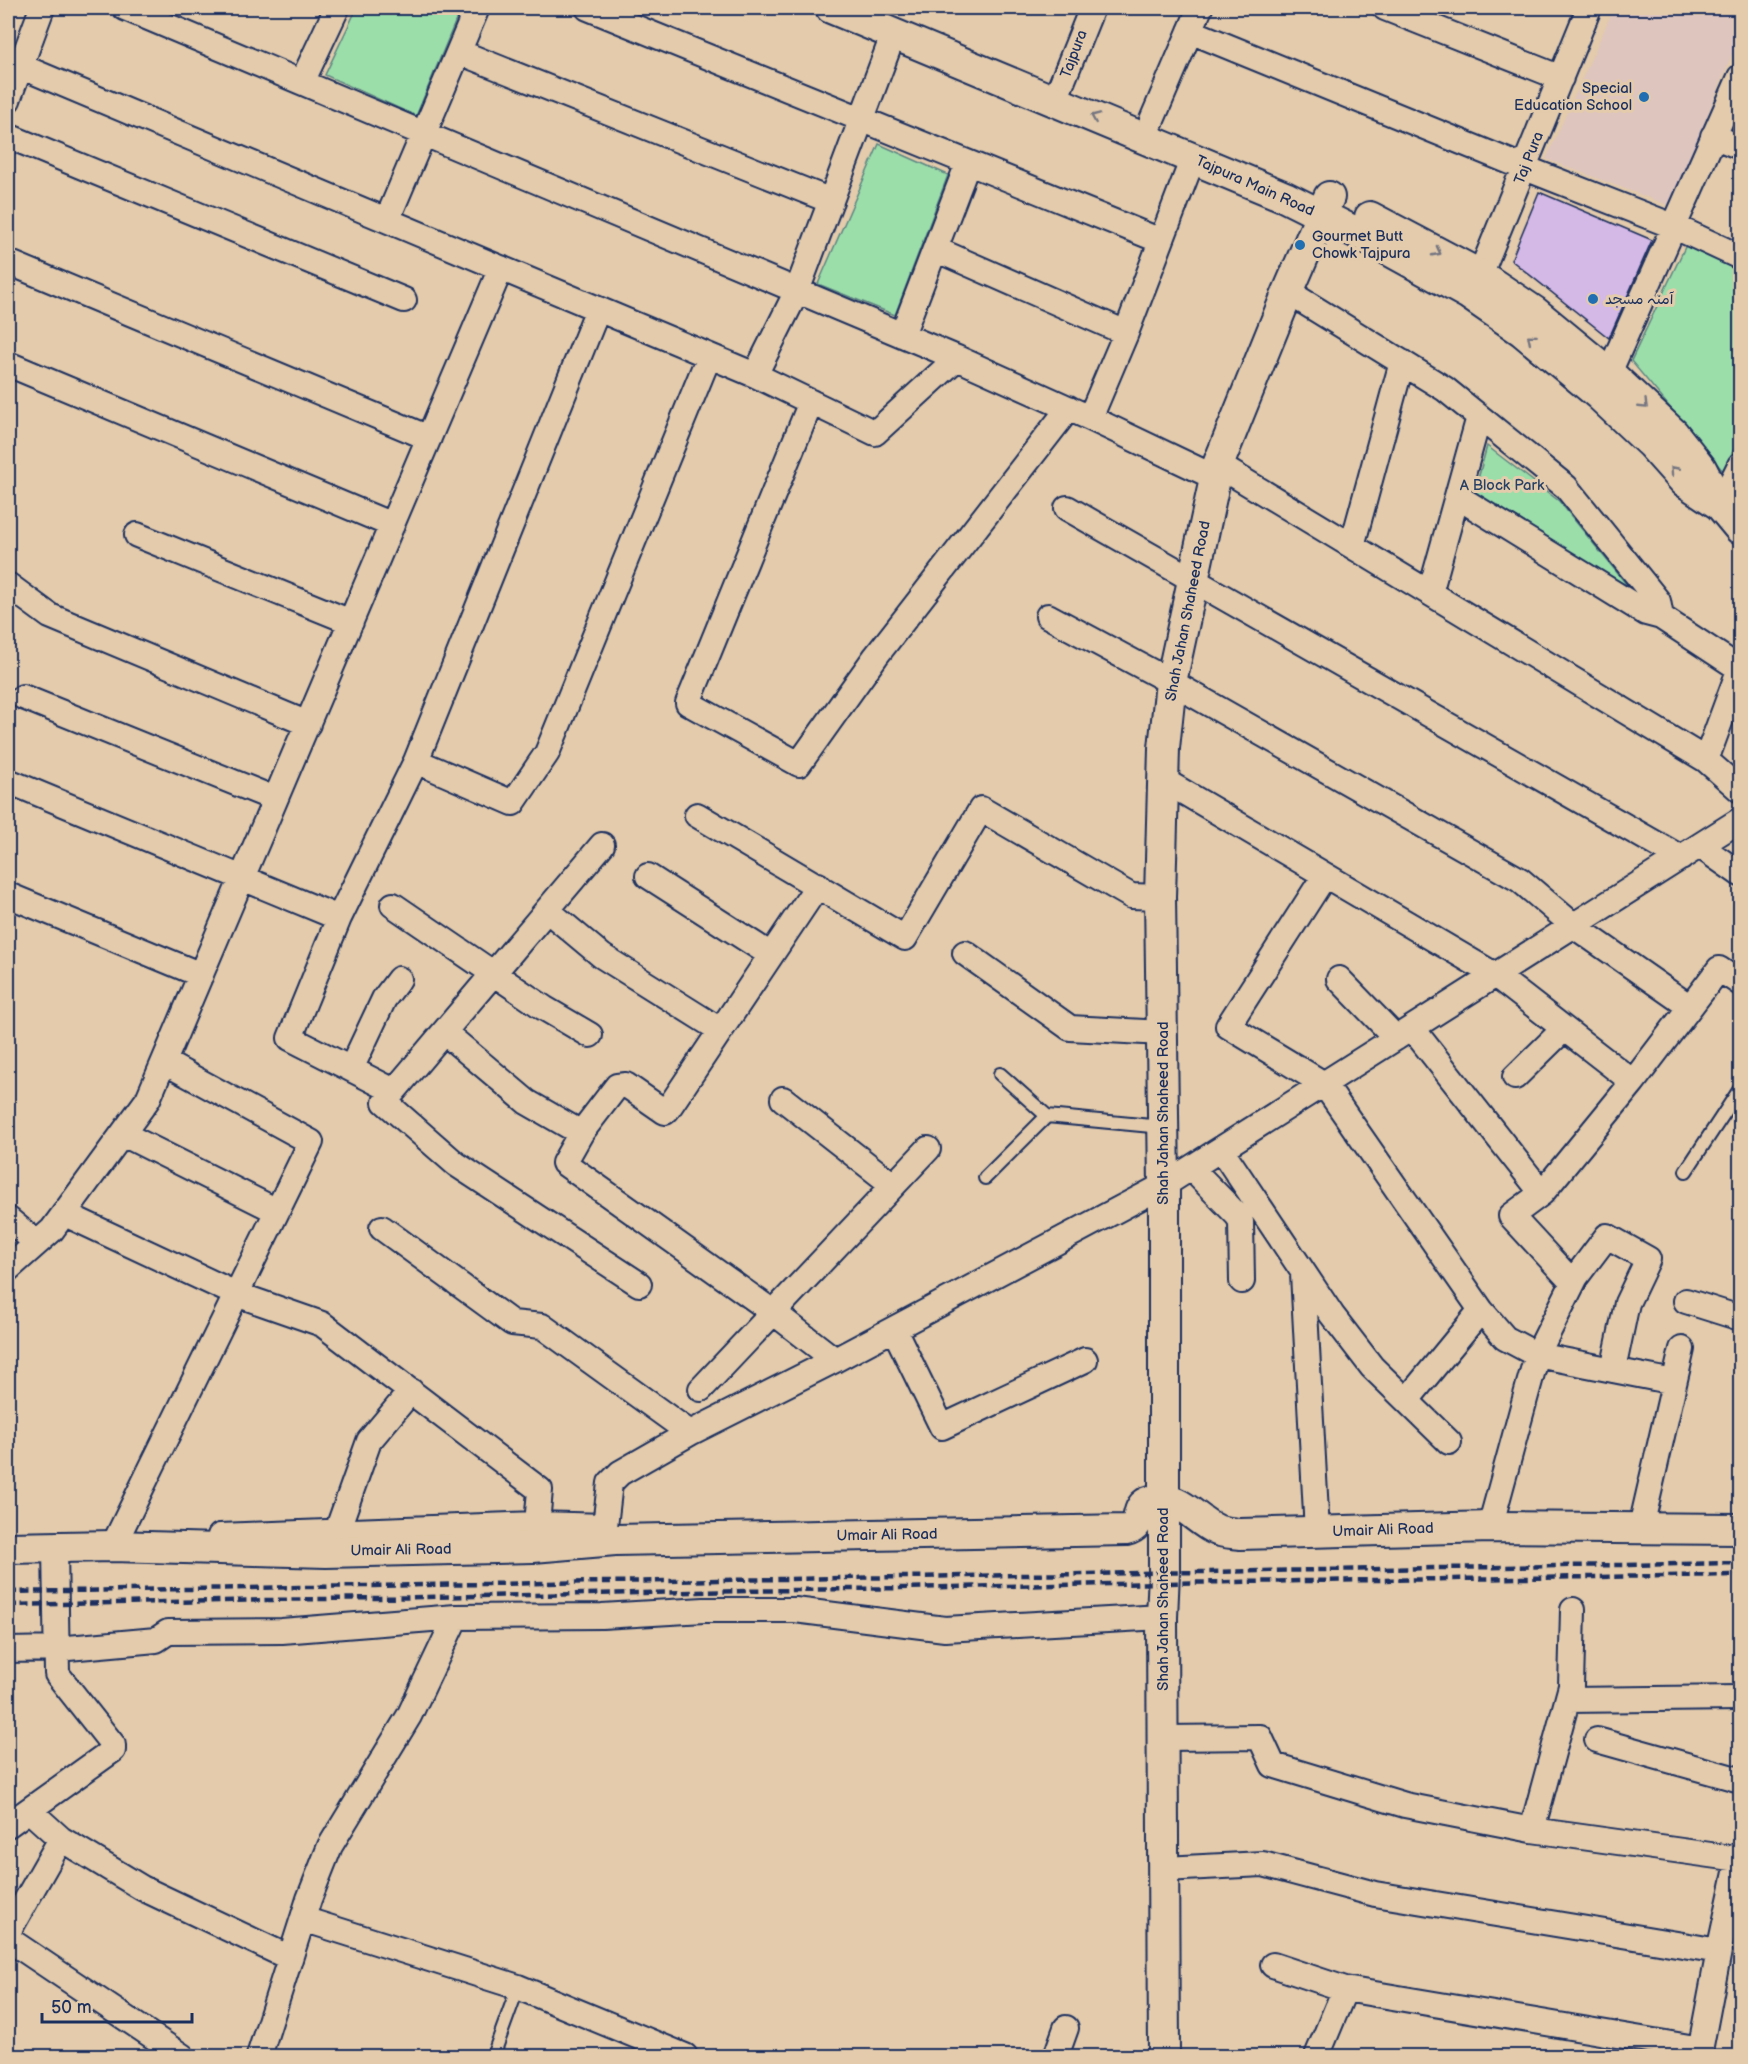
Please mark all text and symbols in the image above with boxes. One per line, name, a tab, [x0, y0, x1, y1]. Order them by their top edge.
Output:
street label: Tajpura	[1056, 27, 1092, 81]
place label: Special Education School	[1514, 79, 1632, 115]
marker: Special Education School	[1637, 90, 1651, 104]
one-way arrow	[1090, 112, 1101, 124]
street label: Taj Pura	[1510, 129, 1548, 187]
street label: Tajpura Main Road	[1193, 151, 1317, 221]
place label: Gourmet Butt Chowk Tajpura	[1312, 227, 1410, 263]
marker: Gourmet Butt Chowk Tajpura	[1293, 238, 1307, 252]
one-way arrow	[1431, 245, 1442, 256]
place label: آمنہ مسجد	[1605, 290, 1675, 309]
marker: آمنہ مسجد	[1586, 292, 1600, 306]
one-way arrow	[1526, 334, 1537, 345]
one-way arrow	[1637, 398, 1647, 409]
one-way arrow	[1670, 466, 1681, 477]
park label: A Block Park	[1460, 476, 1545, 495]
street label: Shah Jahan Shaheed Road	[1161, 519, 1215, 703]
street label: Shah Jahan Shaheed Road	[1154, 1021, 1173, 1205]
street label: Shah Jahan Shaheed Road	[1154, 1507, 1173, 1691]
street label: Umair Ali Road	[1332, 1519, 1434, 1541]
street label: Umair Ali Road	[836, 1525, 938, 1545]
street label: Umair Ali Road	[350, 1540, 452, 1560]
scale bar	[42, 1986, 192, 2024]
text: 50 m	[51, 1997, 92, 2018]

